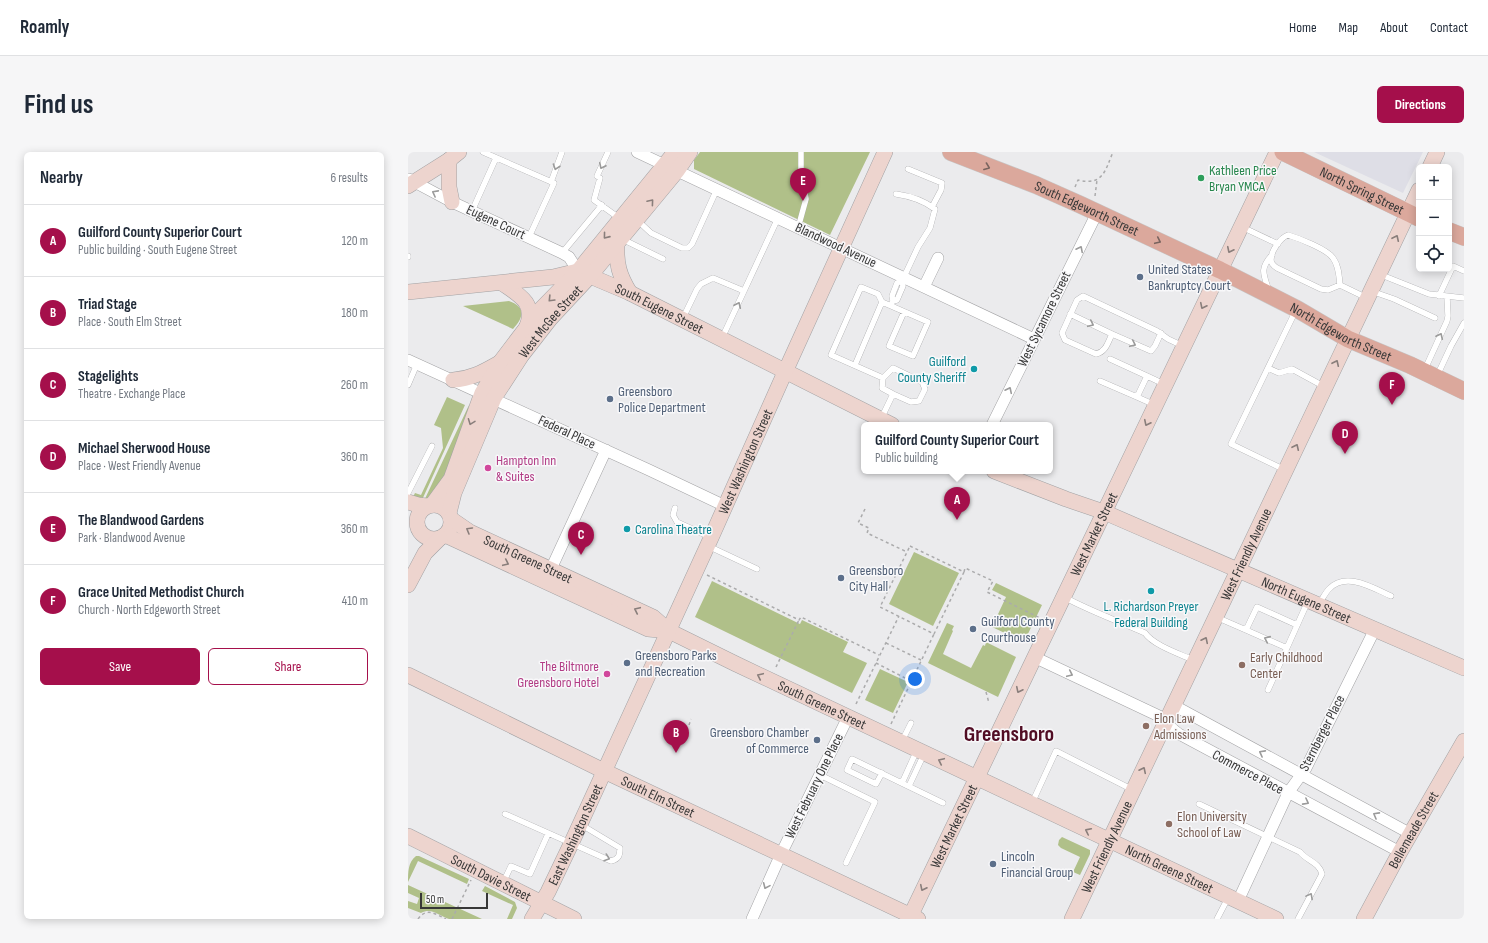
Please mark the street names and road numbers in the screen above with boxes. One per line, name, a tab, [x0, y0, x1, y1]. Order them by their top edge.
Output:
street label: North Spring Street	[1317, 163, 1407, 218]
street label: South Edgeworth Street	[1032, 177, 1142, 239]
street label: Eugene Court	[464, 201, 528, 243]
street label: Blandwood Avenue	[793, 219, 879, 271]
street label: West Sycamore Street	[1014, 269, 1074, 369]
street label: South Eugene Street	[613, 279, 706, 337]
street label: West McGee Street	[515, 281, 586, 361]
street label: North Edgeworth Street	[1288, 299, 1394, 365]
street label: West Washington Street	[714, 406, 776, 517]
street label: Federal Place	[536, 411, 598, 453]
street label: West Market Street	[1066, 489, 1121, 579]
street label: West Friendly Avenue	[1216, 505, 1275, 603]
street label: South Greene Street	[481, 531, 575, 587]
street label: North Eugene Street	[1259, 573, 1354, 627]
street label: South Greene Street	[775, 677, 869, 733]
street label: Sternberger Place	[1296, 692, 1348, 774]
street label: West February One Place	[781, 730, 847, 842]
street label: Commerce Place	[1209, 746, 1287, 798]
street label: South Elm Street	[619, 772, 698, 821]
street label: East Washington Street	[544, 781, 606, 888]
street label: West Market Street	[926, 782, 981, 871]
street label: Bellemeade Street	[1384, 788, 1442, 871]
street label: West Friendly Avenue	[1077, 798, 1136, 896]
street label: North Greene Street	[1123, 841, 1216, 897]
street label: South Davie Street	[448, 850, 534, 905]

